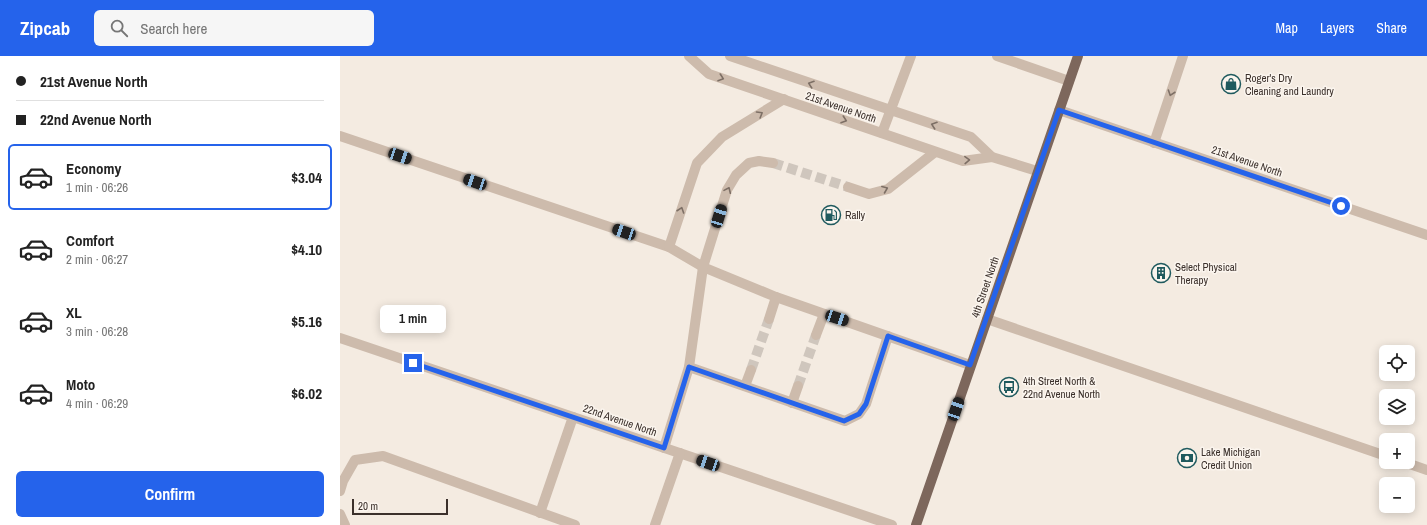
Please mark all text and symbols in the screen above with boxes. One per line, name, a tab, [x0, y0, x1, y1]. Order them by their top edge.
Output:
search box	[94, 10, 374, 46]
text: Zipcab	[20, 15, 70, 41]
icon: search	[108, 17, 130, 39]
text: Search here	[140, 18, 207, 39]
text: Map	[1276, 19, 1298, 37]
text: Layers	[1320, 19, 1354, 37]
text: Share	[1376, 19, 1407, 37]
text: 21st Avenue North	[40, 71, 148, 92]
place label: Roger's Dry Cleaning and Laundry	[1245, 71, 1334, 98]
one-way arrow	[717, 73, 724, 81]
shop icon: Roger's Dry Cleaning and Laundry	[1220, 73, 1242, 95]
one-way arrow	[808, 80, 815, 88]
street label: 21st Avenue North	[804, 88, 878, 126]
one-way arrow	[1167, 89, 1176, 96]
text: 22nd Avenue North	[40, 109, 152, 130]
one-way arrow	[756, 111, 763, 119]
one-way arrow	[840, 115, 847, 124]
one-way arrow	[931, 121, 938, 130]
street label: 21st Avenue North	[1210, 142, 1284, 180]
car	[387, 146, 413, 166]
one-way arrow	[964, 156, 970, 164]
text: Economy	[66, 158, 121, 179]
icon: car	[18, 159, 54, 195]
text: $3.04	[291, 167, 322, 188]
car	[462, 172, 488, 192]
text: 1 min · 06:26	[66, 179, 128, 196]
one-way arrow	[882, 185, 889, 193]
one-way arrow	[723, 187, 731, 195]
route start	[1332, 197, 1350, 215]
car	[710, 203, 728, 229]
fuel station icon: Rally	[820, 204, 842, 226]
one-way arrow	[677, 207, 685, 214]
place label: Rally	[845, 208, 866, 222]
car	[611, 222, 637, 242]
text: Comfort	[66, 230, 114, 251]
icon: car	[18, 231, 54, 267]
text: $4.10	[291, 239, 322, 260]
text: 2 min · 06:27	[66, 251, 128, 268]
street label: 4th Street North	[968, 255, 1002, 319]
place label: Select Physical Therapy	[1175, 260, 1237, 287]
building icon: Select Physical Therapy	[1150, 262, 1172, 284]
text: XL	[66, 302, 82, 323]
icon: car	[18, 303, 54, 339]
callout: 1 min	[380, 305, 446, 333]
car	[824, 309, 850, 327]
text: 1 min	[399, 310, 427, 327]
text: $5.16	[291, 311, 322, 332]
text: 3 min · 06:28	[66, 323, 128, 340]
map controls	[1379, 345, 1415, 513]
button: locate	[1379, 345, 1415, 381]
route end	[404, 354, 422, 372]
text: Moto	[66, 374, 95, 395]
place label: 4th Street North & 22nd Avenue North	[1023, 374, 1100, 401]
icon: car	[18, 375, 54, 411]
bus stop icon: 4th Street North & 22nd Avenue North	[998, 376, 1020, 398]
text: $6.02	[291, 383, 322, 404]
button: layers	[1379, 389, 1415, 425]
text: 4 min · 06:29	[66, 395, 128, 412]
car	[946, 396, 966, 422]
street label: 22nd Avenue North	[581, 401, 659, 439]
button: +	[1379, 433, 1415, 469]
place label: Lake Michigan Credit Union	[1201, 445, 1260, 472]
bank icon: Lake Michigan Credit Union	[1176, 447, 1198, 469]
car	[695, 453, 721, 473]
button: Confirm	[16, 471, 324, 517]
button: −	[1379, 477, 1415, 513]
scale bar	[352, 497, 448, 516]
text: 20 m	[358, 499, 378, 513]

